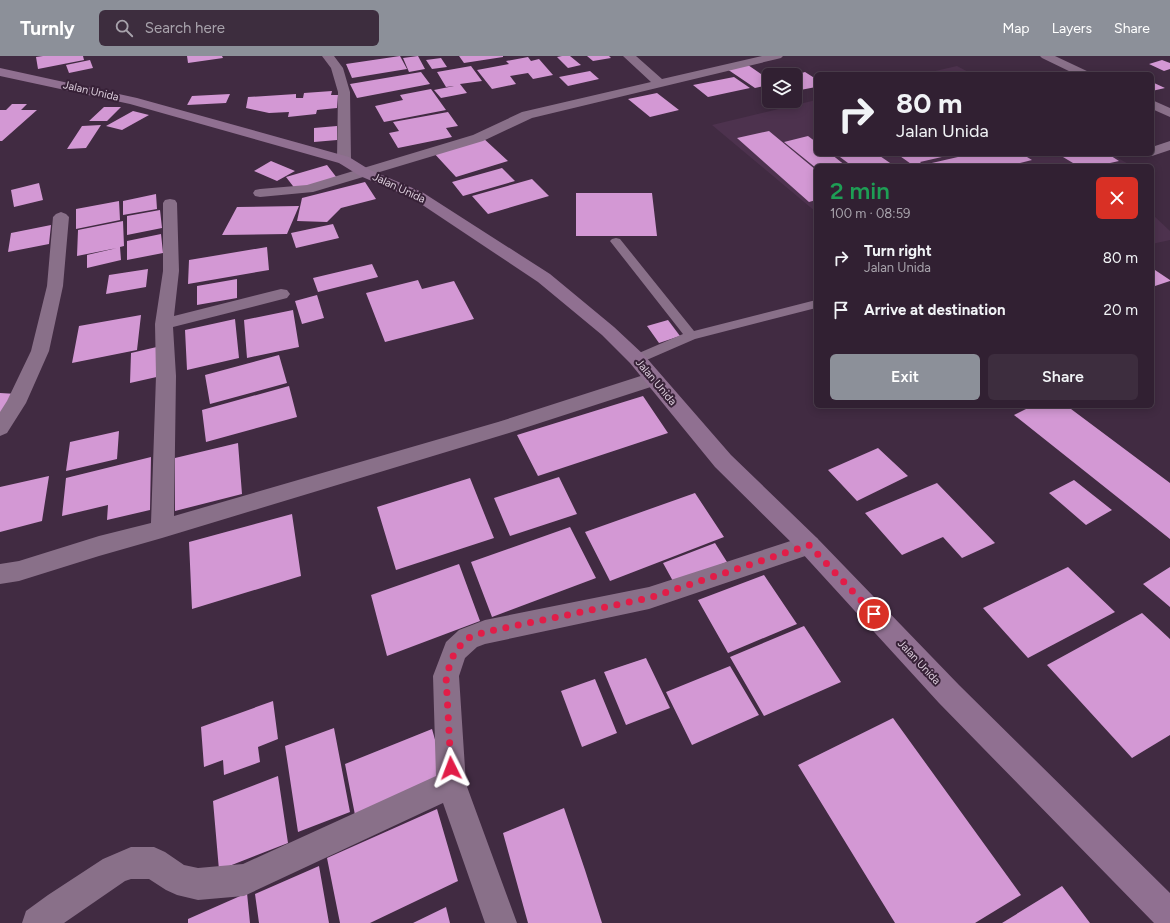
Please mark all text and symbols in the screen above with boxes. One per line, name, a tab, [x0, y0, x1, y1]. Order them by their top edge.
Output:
search box	[99, 10, 379, 46]
text: Turnly	[20, 17, 75, 40]
icon: search	[113, 17, 135, 39]
text: Search here	[145, 19, 225, 37]
text: Map	[1002, 20, 1030, 37]
text: Layers	[1052, 20, 1092, 37]
text: Share	[1114, 20, 1150, 37]
map controls	[762, 68, 802, 108]
button: layers	[762, 68, 802, 108]
street label: Jalan Unida	[62, 78, 120, 104]
text: 80 m	[896, 86, 962, 120]
icon: right	[830, 88, 882, 140]
text: Jalan Unida	[896, 120, 989, 142]
street label: Jalan Unida	[371, 170, 427, 206]
text: 2 min	[830, 176, 890, 205]
button: close	[1096, 177, 1138, 219]
text: 100 m · 08:59	[830, 206, 910, 221]
text: Turn right	[864, 242, 932, 260]
icon: right	[830, 247, 852, 269]
text: 80 m	[1103, 249, 1138, 267]
text: Jalan Unida	[864, 260, 931, 275]
icon: arrive	[830, 299, 852, 321]
text: Arrive at destination	[864, 301, 1005, 319]
text: 20 m	[1104, 301, 1138, 319]
button: Exit	[830, 354, 980, 400]
button: Share	[988, 354, 1138, 400]
street label: Jalan Unida	[633, 356, 679, 408]
pin	[857, 597, 891, 631]
icon: arrive	[863, 603, 885, 625]
street label: Jalan Unida	[895, 637, 943, 687]
position arrow	[430, 747, 472, 789]

